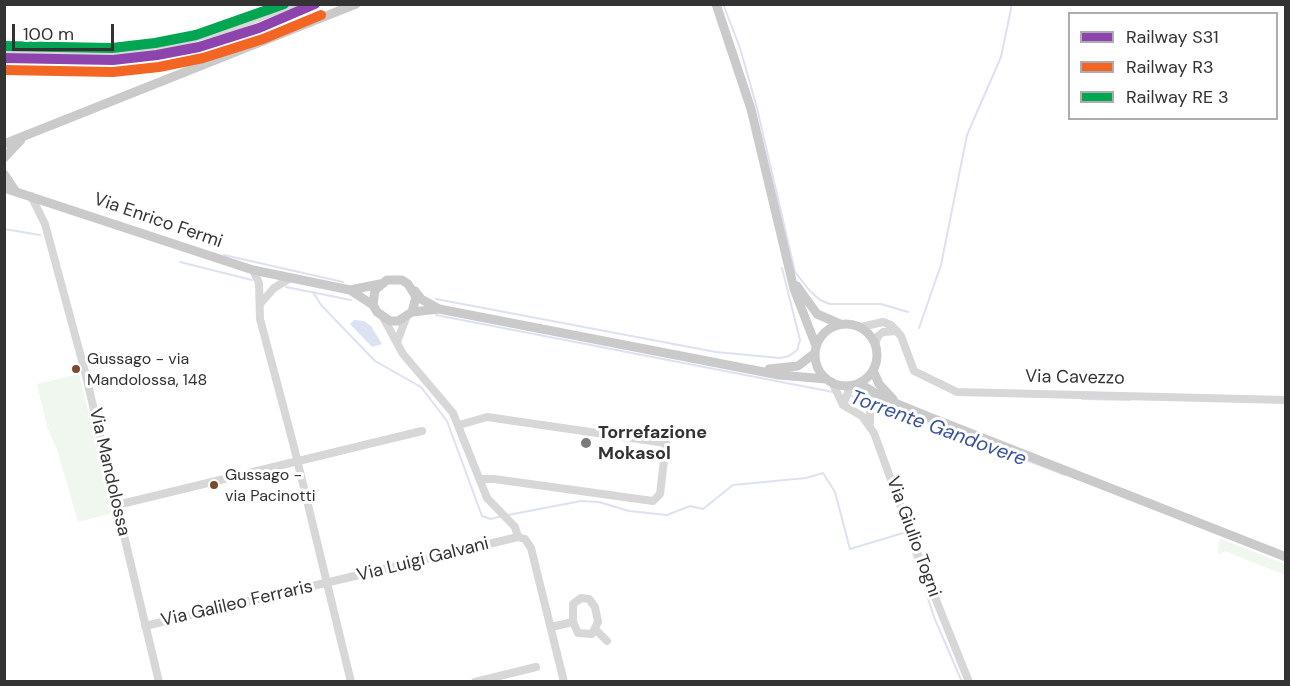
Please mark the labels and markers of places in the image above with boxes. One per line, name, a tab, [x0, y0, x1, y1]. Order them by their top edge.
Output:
place label: Gussago - via Mandolossa, 148	[87, 350, 207, 388]
marker: Gussago - via Mandolossa, 148	[70, 363, 82, 375]
place label: Torrefazione Mokasol	[598, 422, 707, 464]
marker: Torrefazione Mokasol	[579, 436, 593, 450]
place label: Gussago - via Pacinotti	[225, 466, 316, 504]
marker: Gussago - via Pacinotti	[208, 479, 220, 491]

